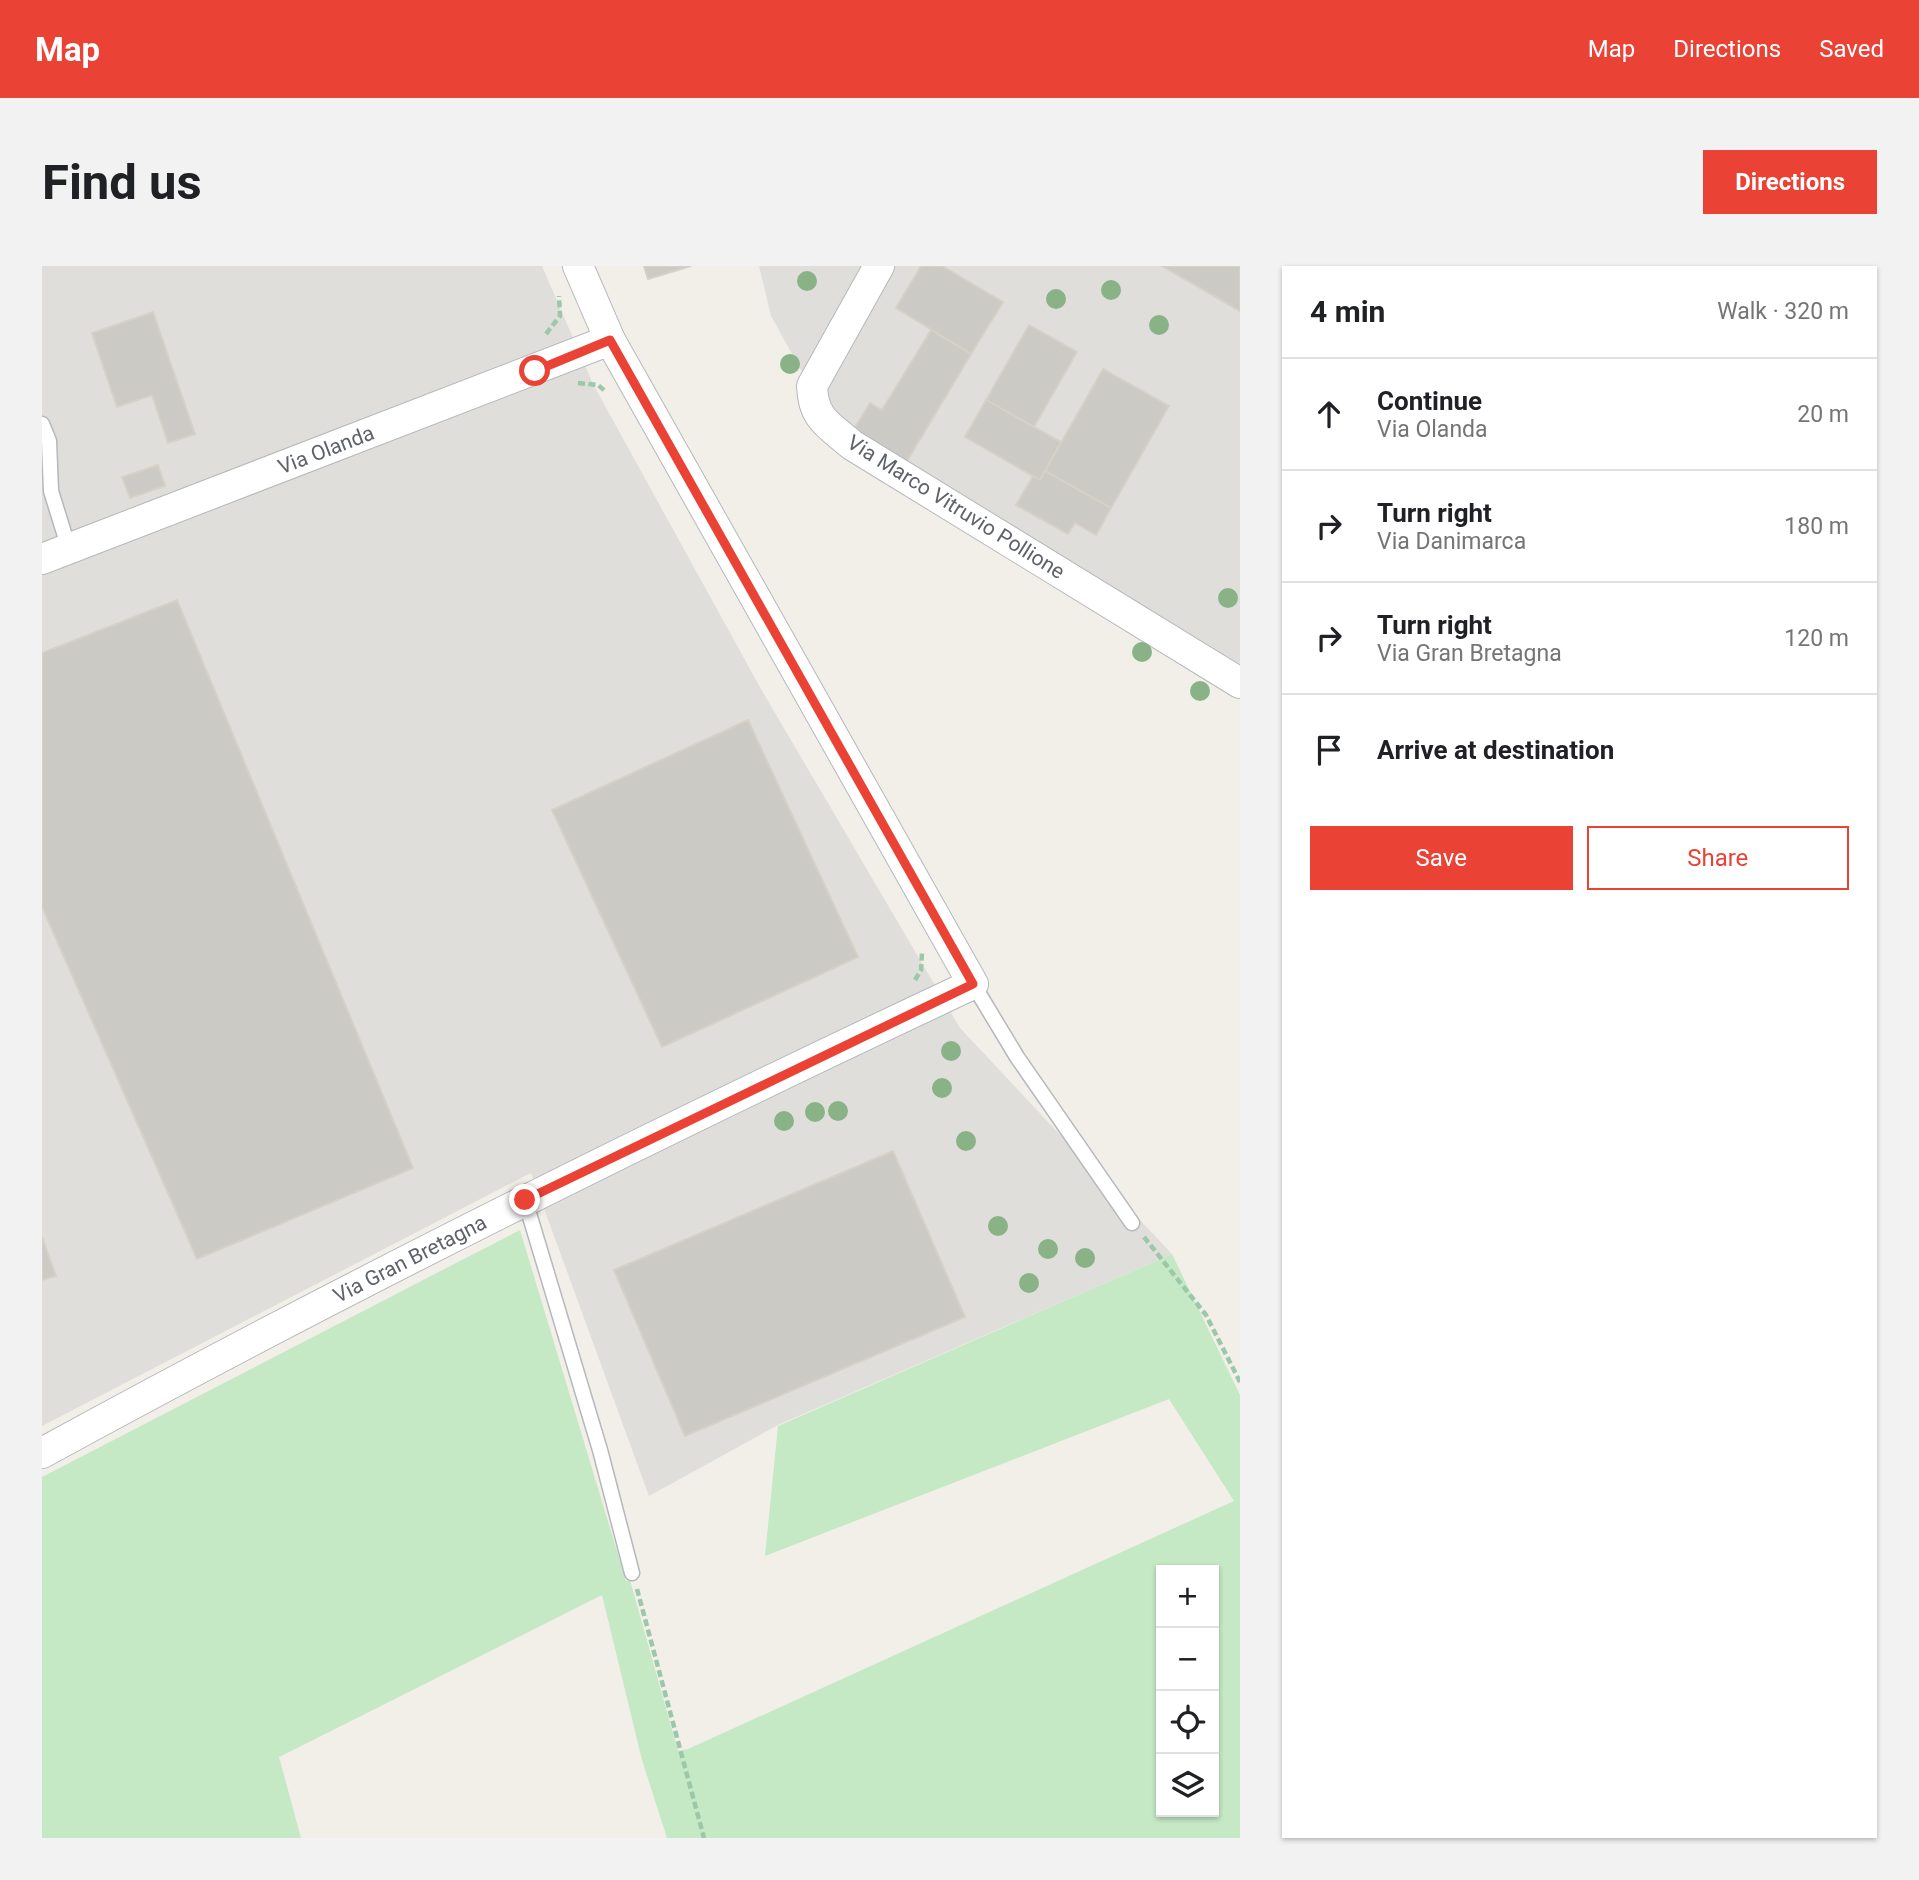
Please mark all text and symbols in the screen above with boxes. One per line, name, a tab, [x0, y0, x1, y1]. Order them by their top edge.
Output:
text: Map	[35, 30, 100, 69]
text: Map	[1588, 35, 1635, 63]
text: Directions	[1673, 35, 1781, 63]
text: Saved	[1819, 35, 1884, 63]
button: Directions	[1703, 150, 1877, 214]
text: Find us	[42, 154, 202, 211]
text: 4 min	[1310, 294, 1385, 329]
text: Walk · 320 m	[1717, 298, 1849, 325]
route start	[519, 355, 550, 386]
text: Continue	[1377, 386, 1482, 416]
icon: ahead	[1310, 395, 1348, 433]
text: 20 m	[1797, 401, 1849, 428]
text: Via Olanda	[1377, 416, 1488, 443]
street label: Via Olanda	[275, 421, 377, 479]
street label: Via Marco Vitruvio Pollione	[843, 430, 1069, 584]
text: Turn right	[1377, 498, 1492, 528]
icon: right	[1310, 507, 1348, 545]
text: 180 m	[1784, 513, 1849, 540]
text: Via Danimarca	[1377, 528, 1526, 555]
text: Turn right	[1377, 610, 1492, 640]
icon: right	[1310, 619, 1348, 657]
text: 120 m	[1784, 625, 1849, 652]
text: Via Gran Bretagna	[1377, 640, 1562, 667]
icon: arrive	[1310, 731, 1348, 769]
text: Arrive at destination	[1377, 735, 1614, 765]
button: Save	[1310, 826, 1573, 890]
button: Share	[1587, 826, 1849, 890]
route end	[509, 1184, 540, 1215]
street label: Via Gran Bretagna	[329, 1210, 491, 1308]
map controls	[1156, 1565, 1219, 1817]
button: +	[1156, 1565, 1219, 1628]
button: −	[1156, 1628, 1219, 1691]
button: locate	[1156, 1691, 1219, 1754]
button: layers	[1156, 1754, 1219, 1817]

